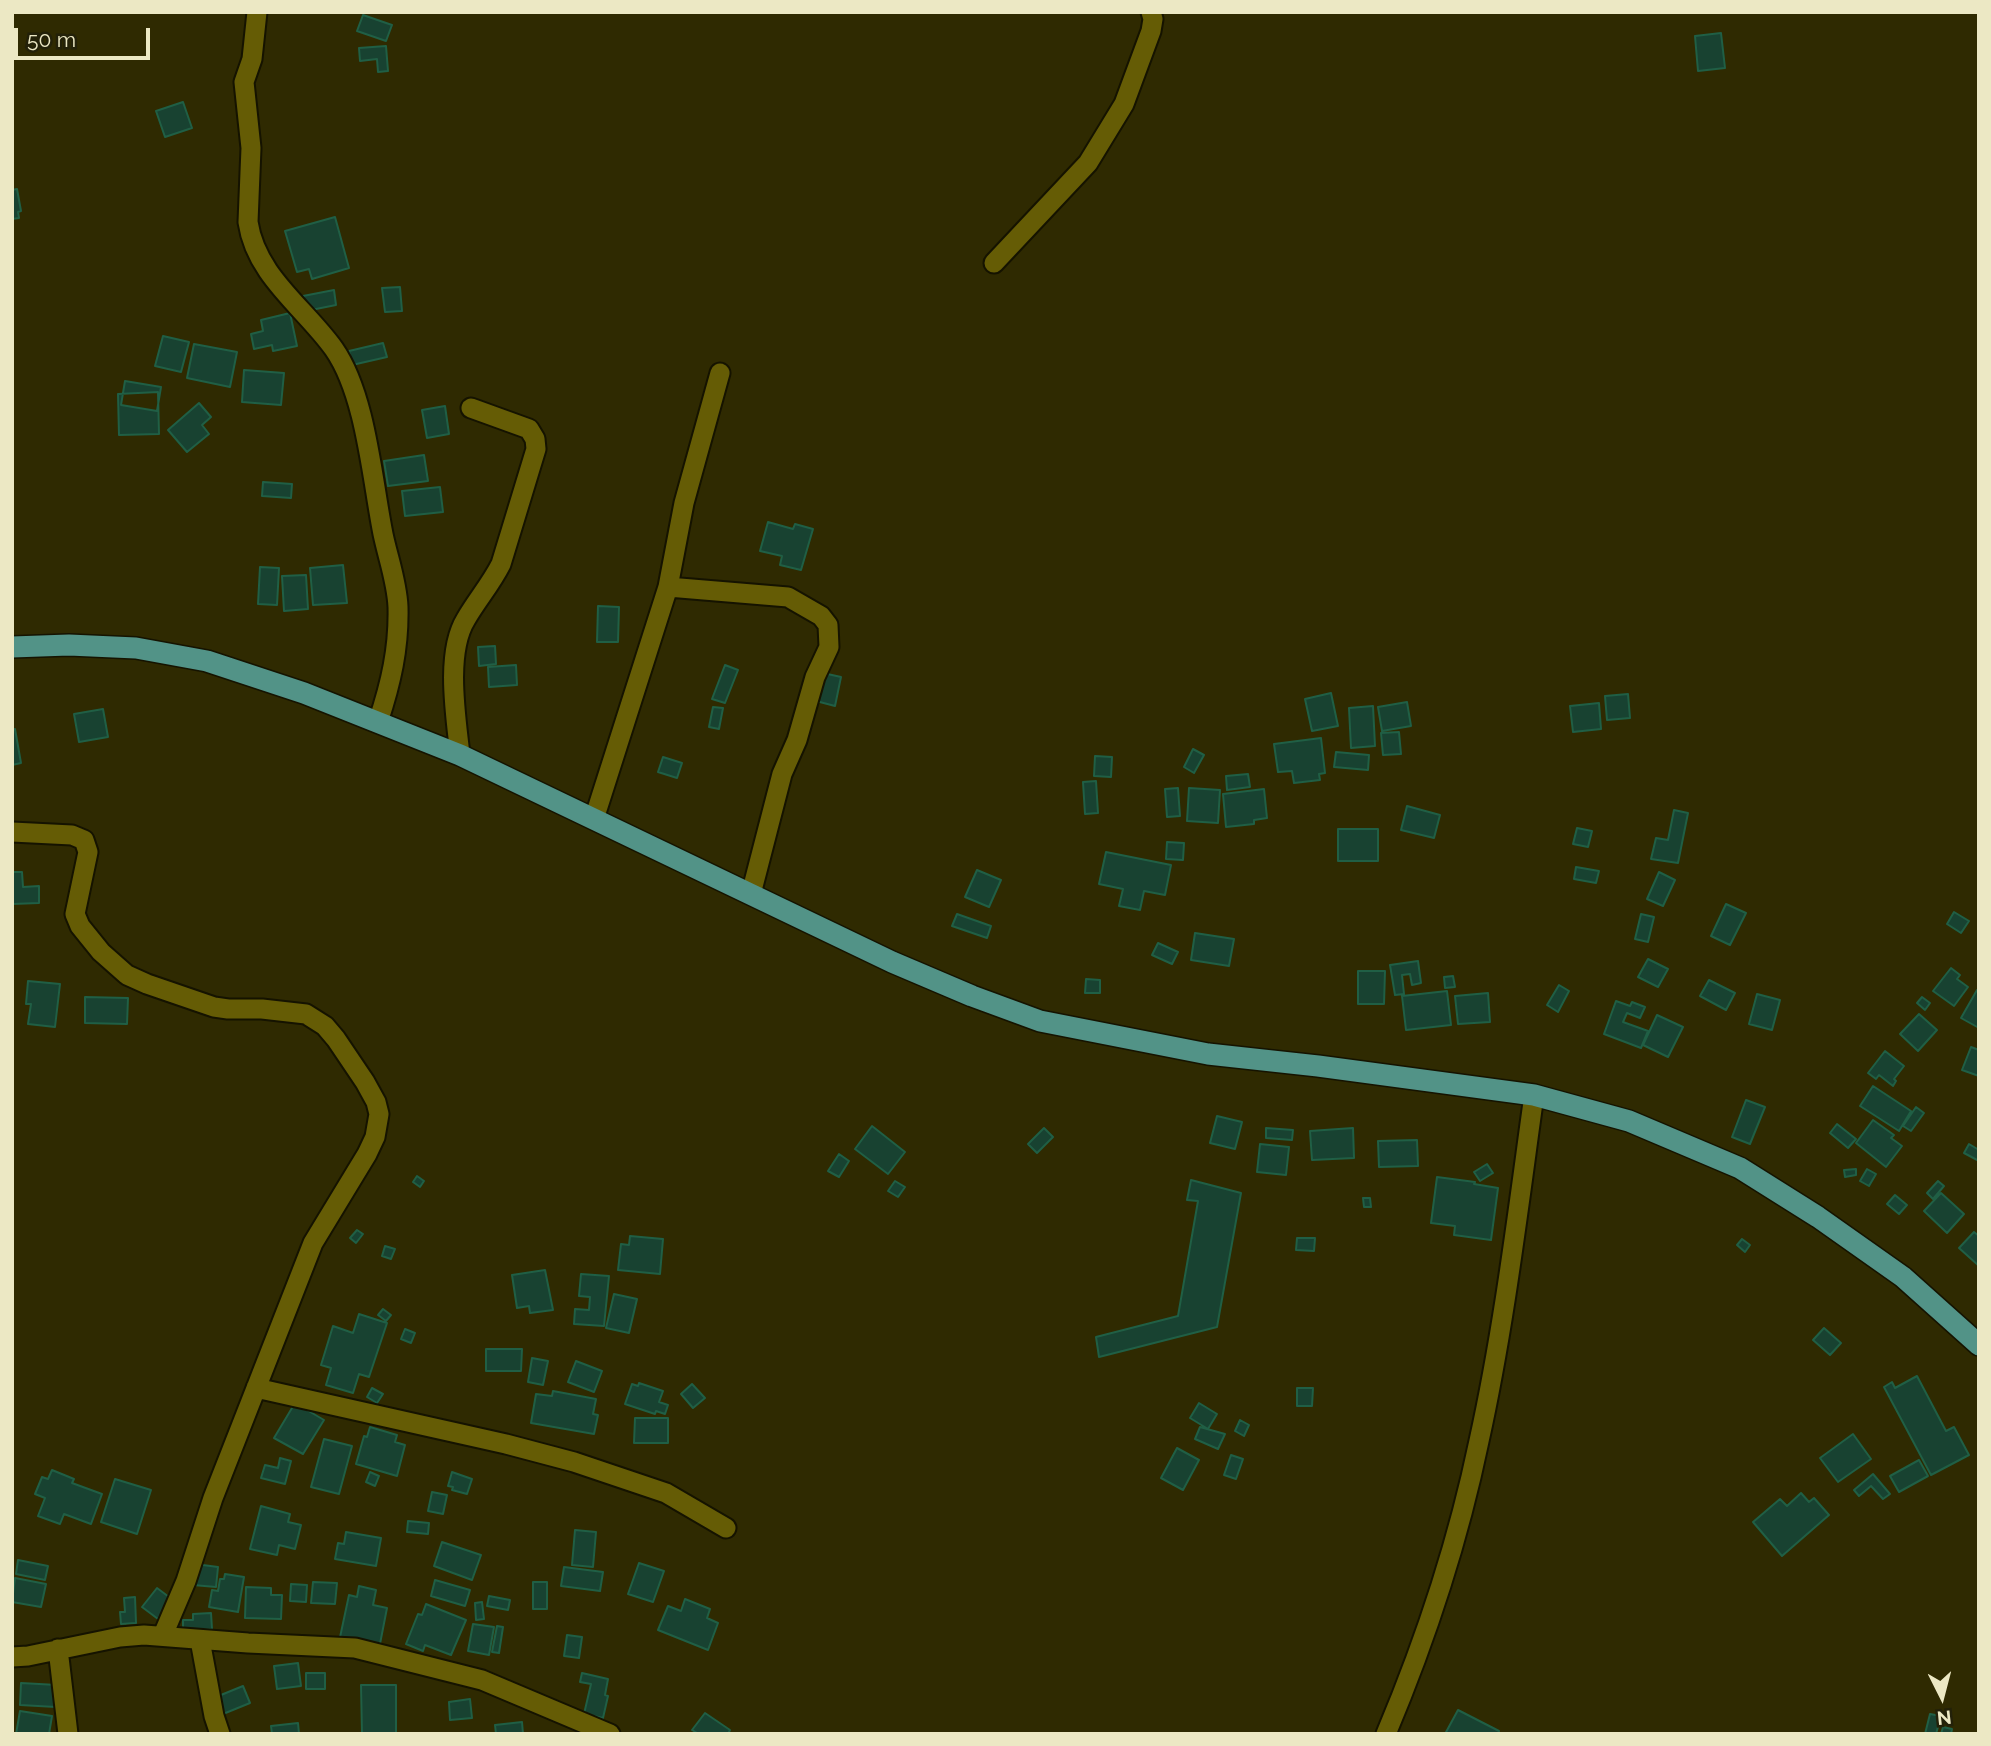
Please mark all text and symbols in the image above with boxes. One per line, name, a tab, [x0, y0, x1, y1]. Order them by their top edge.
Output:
scale bar	[18, 14, 154, 58]
text: 50 m	[27, 27, 76, 52]
north arrow	[1907, 1662, 1977, 1732]
text: N	[1936, 1706, 1953, 1730]

